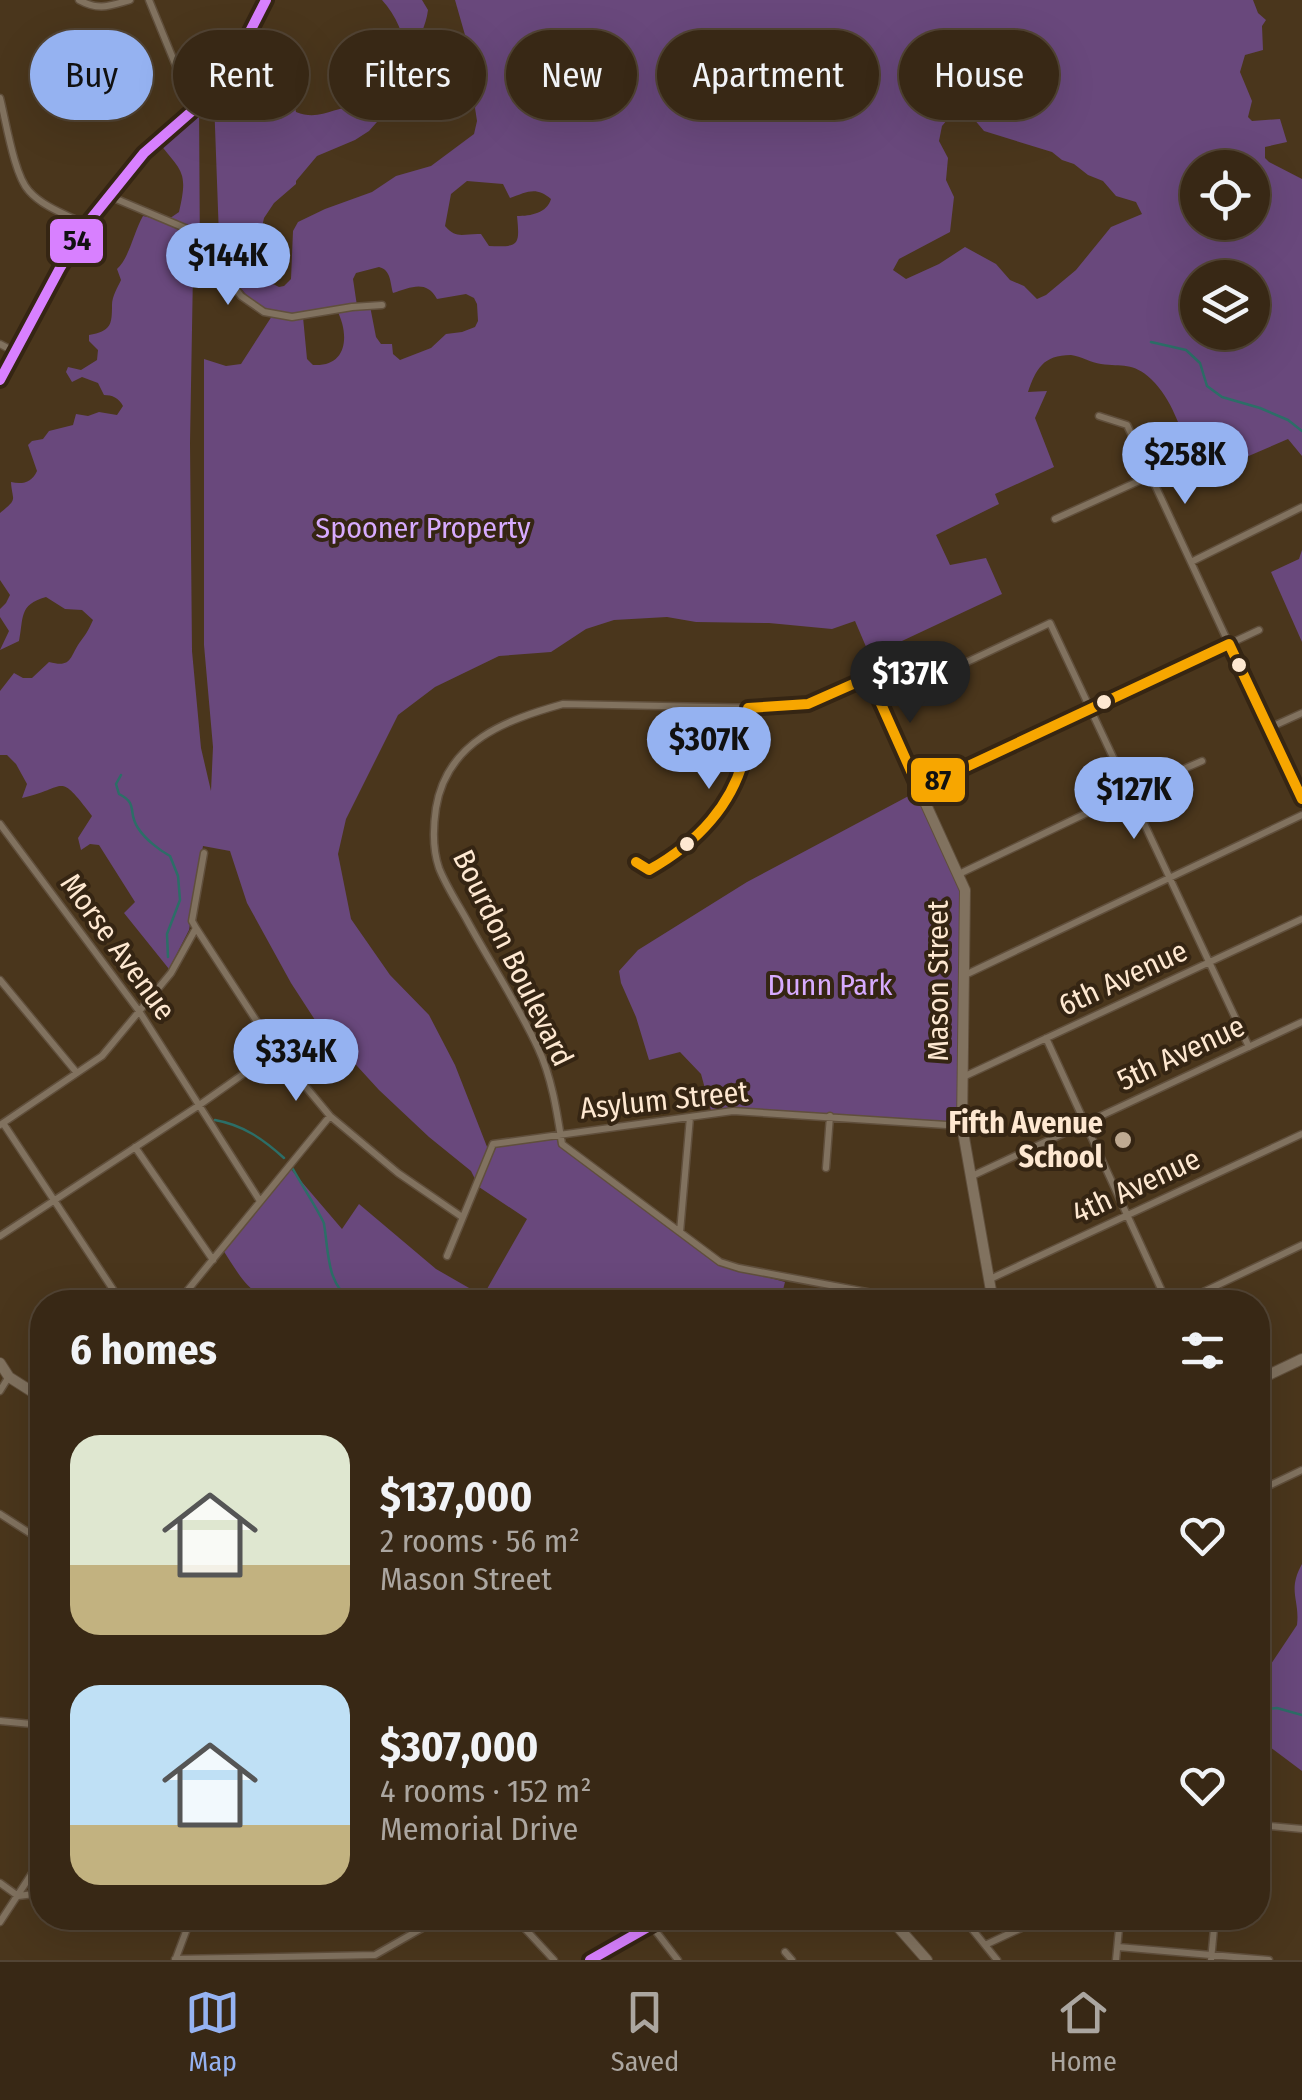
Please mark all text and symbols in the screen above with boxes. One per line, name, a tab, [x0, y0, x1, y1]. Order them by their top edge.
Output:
chip: Buy	[30, 30, 153, 120]
chip: Rent	[173, 30, 309, 120]
chip: Filters	[329, 30, 486, 120]
chip: New	[506, 30, 637, 120]
chip: Apartment	[657, 30, 879, 120]
chip: House	[899, 30, 1059, 120]
map controls	[1180, 150, 1270, 350]
button: locate	[1180, 150, 1270, 240]
line badge: 54	[48, 217, 105, 265]
pin: $144K	[158, 223, 298, 308]
text: 54	[63, 224, 91, 257]
text: $144K	[188, 236, 268, 274]
button: layers	[1180, 260, 1270, 350]
pin: $258K	[1115, 422, 1255, 507]
text: $258K	[1144, 435, 1226, 473]
park label: Spooner Property	[315, 510, 531, 546]
pin: $137K	[840, 641, 980, 726]
text: $137K	[872, 654, 948, 692]
unlabelled marker	[1229, 655, 1249, 675]
unlabelled marker	[1094, 692, 1114, 712]
pin: $307K	[639, 707, 779, 792]
text: $307K	[669, 720, 749, 758]
line badge: 87	[909, 756, 967, 804]
pin: $127K	[1064, 757, 1204, 842]
text: 87	[925, 764, 951, 797]
text: $127K	[1096, 770, 1172, 808]
unlabelled marker	[677, 834, 697, 854]
street label: Bourdon Boulevard	[445, 844, 581, 1072]
street label: Morse Avenue	[53, 867, 183, 1027]
street label: Mason Street	[920, 900, 956, 1062]
street label: 6th Avenue	[1053, 933, 1193, 1023]
park label: Dunn Park	[767, 967, 893, 1003]
street label: 5th Avenue	[1112, 1008, 1250, 1098]
pin: $334K	[226, 1019, 366, 1104]
text: $334K	[255, 1032, 337, 1070]
street label: Asylum Street	[578, 1073, 750, 1127]
place label: Fifth Avenue School	[948, 1105, 1104, 1175]
marker: Fifth Avenue School	[1112, 1129, 1134, 1151]
street label: 4th Avenue	[1066, 1141, 1206, 1231]
icon: filters	[1175, 1323, 1230, 1378]
text: 6 homes	[70, 1325, 217, 1375]
text: $137,000	[380, 1472, 532, 1522]
icon: home	[150, 1475, 270, 1595]
icon: heart	[1175, 1508, 1230, 1563]
text: 2 rooms · 56 m²	[380, 1522, 580, 1560]
text: Mason Street	[380, 1560, 552, 1598]
text: $307,000	[380, 1722, 539, 1772]
icon: home	[150, 1725, 270, 1845]
icon: heart	[1175, 1758, 1230, 1813]
text: 4 rooms · 152 m²	[380, 1772, 592, 1810]
text: Memorial Drive	[380, 1810, 578, 1848]
tab: Map	[185, 1985, 240, 2078]
tab: Saved	[611, 1985, 679, 2078]
tab: Home	[1050, 1985, 1117, 2078]

